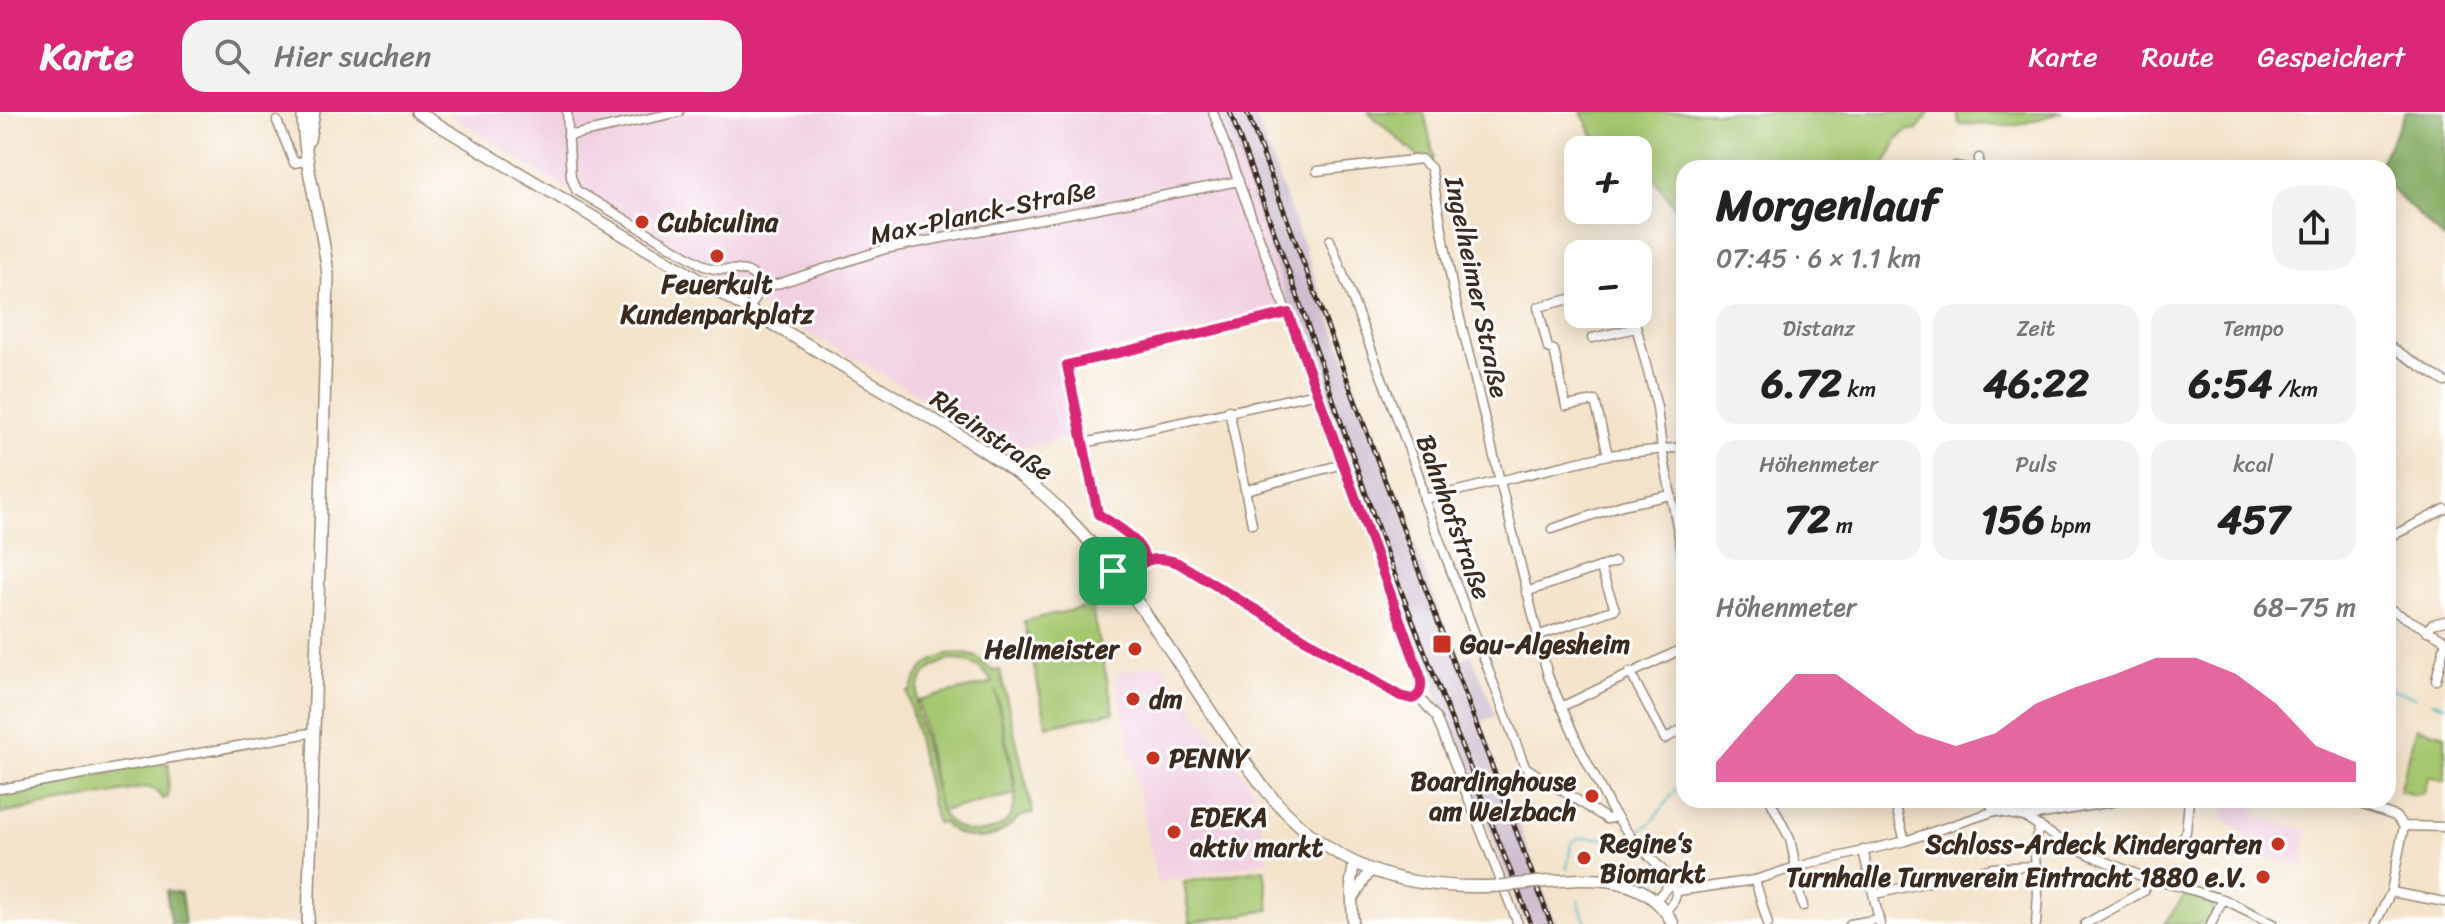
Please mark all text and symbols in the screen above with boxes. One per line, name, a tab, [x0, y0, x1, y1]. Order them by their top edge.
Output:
search box	[182, 20, 742, 92]
text: Karte	[40, 23, 134, 90]
text: Hier suchen	[274, 29, 431, 83]
text: Karte	[2028, 32, 2098, 81]
text: Route	[2142, 32, 2214, 81]
text: Gespeichert	[2258, 32, 2405, 81]
icon: search	[210, 34, 254, 78]
map controls	[1564, 136, 1652, 328]
button: +	[1564, 136, 1652, 224]
street label: Max-Planck-Straße	[866, 166, 1100, 258]
text: Morgenlauf	[1716, 166, 1938, 244]
street label: Ingelheimer Straße	[1431, 171, 1523, 402]
button: share	[2272, 186, 2356, 270]
place label: Cubiculina	[657, 199, 779, 245]
marker: Cubiculina	[633, 213, 651, 231]
text: 07:45 · 6 × 1.1 km	[1716, 235, 1921, 281]
button: −	[1564, 240, 1652, 328]
marker: Feuerkult Kundenparkplatz	[708, 247, 726, 265]
place label: Feuerkult Kundenparkplatz	[619, 261, 815, 337]
text: Distanz	[1782, 309, 1855, 348]
text: Zeit	[2017, 309, 2055, 348]
text: Tempo	[2223, 309, 2284, 348]
text: 6.72	[1761, 348, 1842, 419]
text: 46:22	[1983, 348, 2089, 419]
text: 6:54	[2189, 348, 2273, 419]
text: km	[1842, 370, 1876, 409]
text: /km	[2273, 370, 2318, 409]
street label: Rheinstraße	[921, 377, 1063, 493]
street label: Bahnhofstraße	[1403, 428, 1505, 606]
text: Höhenmeter	[1759, 445, 1878, 484]
text: Puls	[2015, 445, 2057, 484]
text: kcal	[2233, 445, 2273, 484]
text: 72	[1784, 484, 1830, 555]
text: 156	[1981, 484, 2045, 555]
text: 457	[2217, 484, 2289, 555]
text: m	[1830, 506, 1853, 545]
text: bpm	[2045, 506, 2091, 545]
pin	[1079, 537, 1147, 605]
icon: arrive	[1091, 549, 1135, 593]
text: Höhenmeter	[1716, 584, 1857, 630]
text: 68–75 m	[2253, 584, 2356, 630]
place label: Gau-Algesheim	[1460, 621, 1630, 667]
place label: Hellmeister	[985, 626, 1121, 672]
marker: Gau-Algesheim	[1431, 633, 1453, 655]
marker: Hellmeister	[1126, 640, 1144, 658]
place label: dm	[1149, 676, 1183, 722]
marker: dm	[1124, 690, 1142, 708]
place label: PENNY	[1169, 735, 1251, 781]
marker: PENNY	[1144, 749, 1162, 767]
place label: Boardinghouse am Welzbach	[1411, 758, 1576, 834]
marker: Boardinghouse am Welzbach	[1583, 787, 1601, 805]
place label: EDEKA aktiv markt	[1189, 794, 1324, 870]
place label: Regine‘s Biomarkt	[1599, 820, 1706, 896]
place label: Schloss-Ardeck Kindergarten	[1925, 821, 2262, 867]
marker: EDEKA aktiv markt	[1165, 823, 1183, 841]
marker: Schloss-Ardeck Kindergarten	[2269, 835, 2287, 853]
marker: Regine‘s Biomarkt	[1575, 849, 1593, 867]
place label: Turnhalle Turnverein Eintracht 1880 e.V.	[1786, 854, 2247, 900]
marker: Turnhalle Turnverein Eintracht 1880 e.V.	[2254, 868, 2272, 886]

